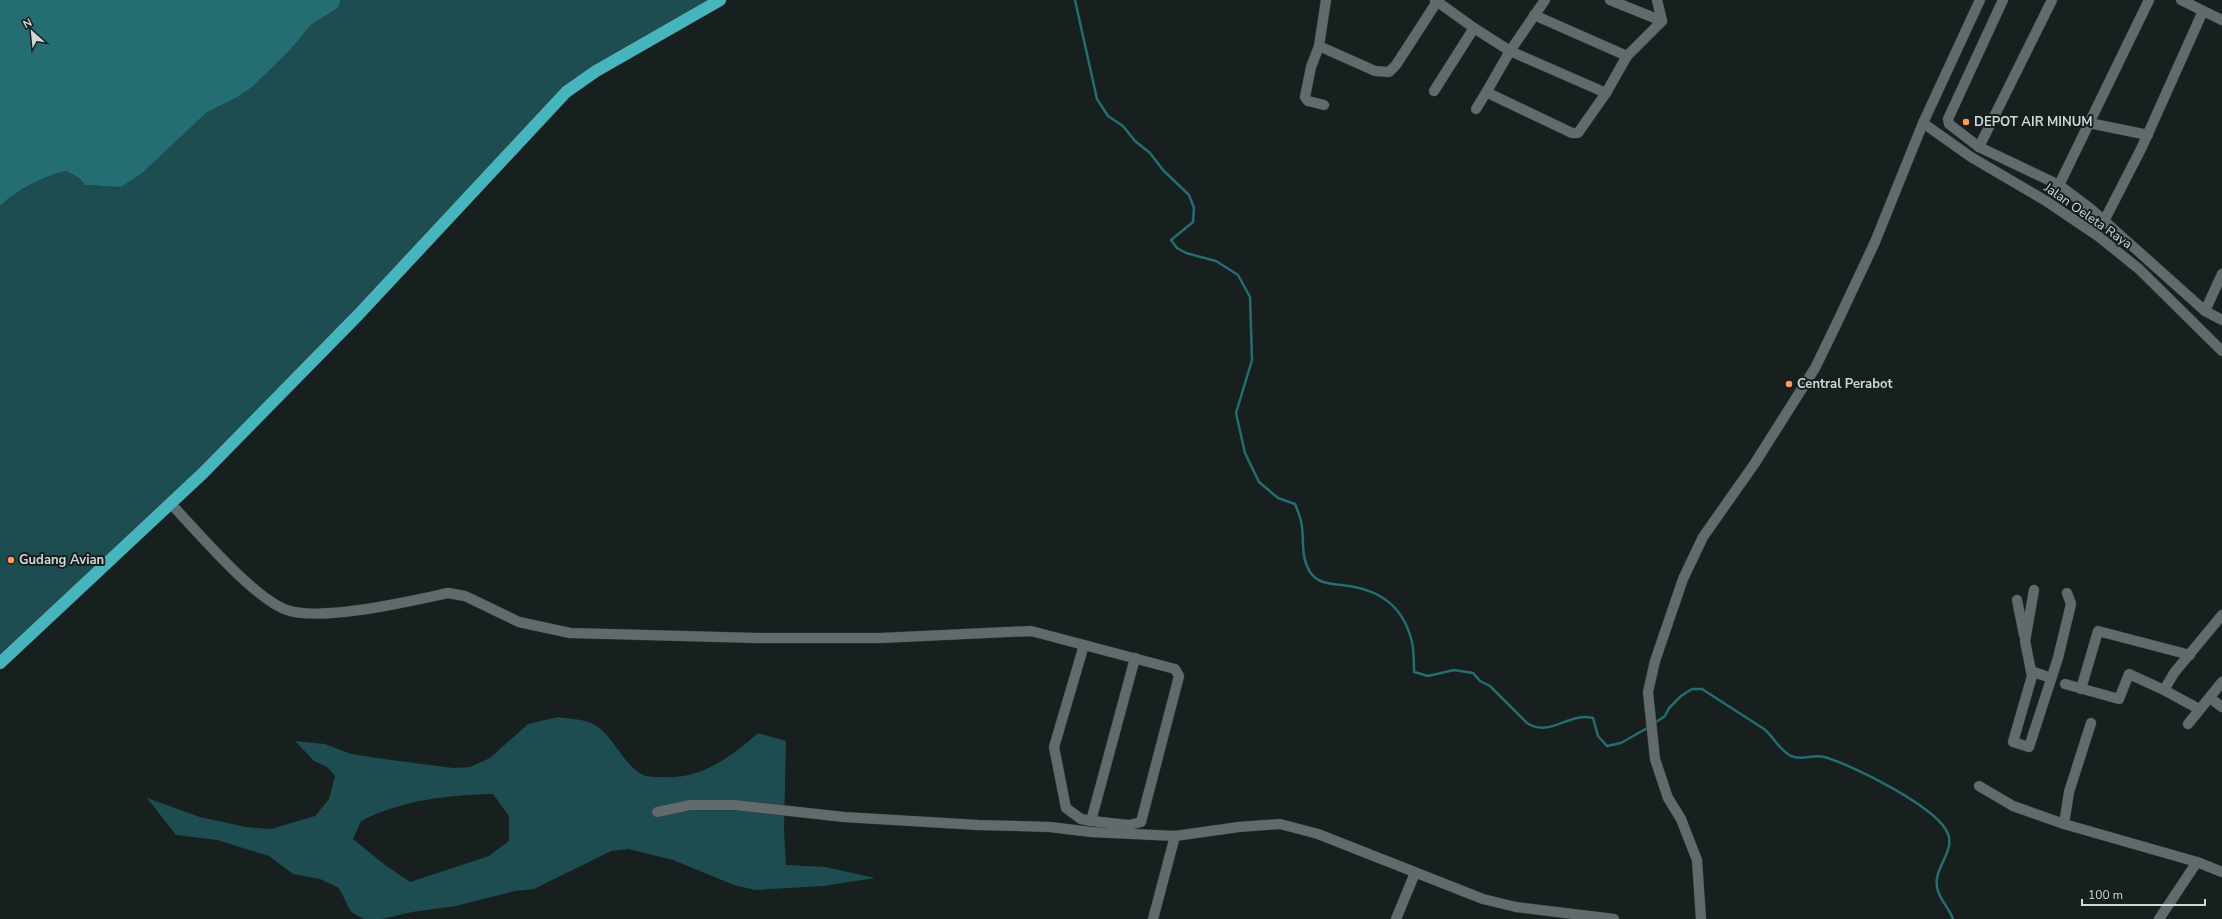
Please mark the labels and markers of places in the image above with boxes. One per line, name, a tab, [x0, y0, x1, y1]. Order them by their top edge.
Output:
place label: DEPOT AIR MINUM	[1974, 113, 2093, 131]
marker: DEPOT AIR MINUM	[1961, 117, 1971, 127]
place label: Central Perabot	[1797, 375, 1893, 393]
marker: Central Perabot	[1784, 379, 1794, 389]
place label: Gudang Avian	[19, 551, 104, 569]
marker: Gudang Avian	[6, 555, 16, 565]

